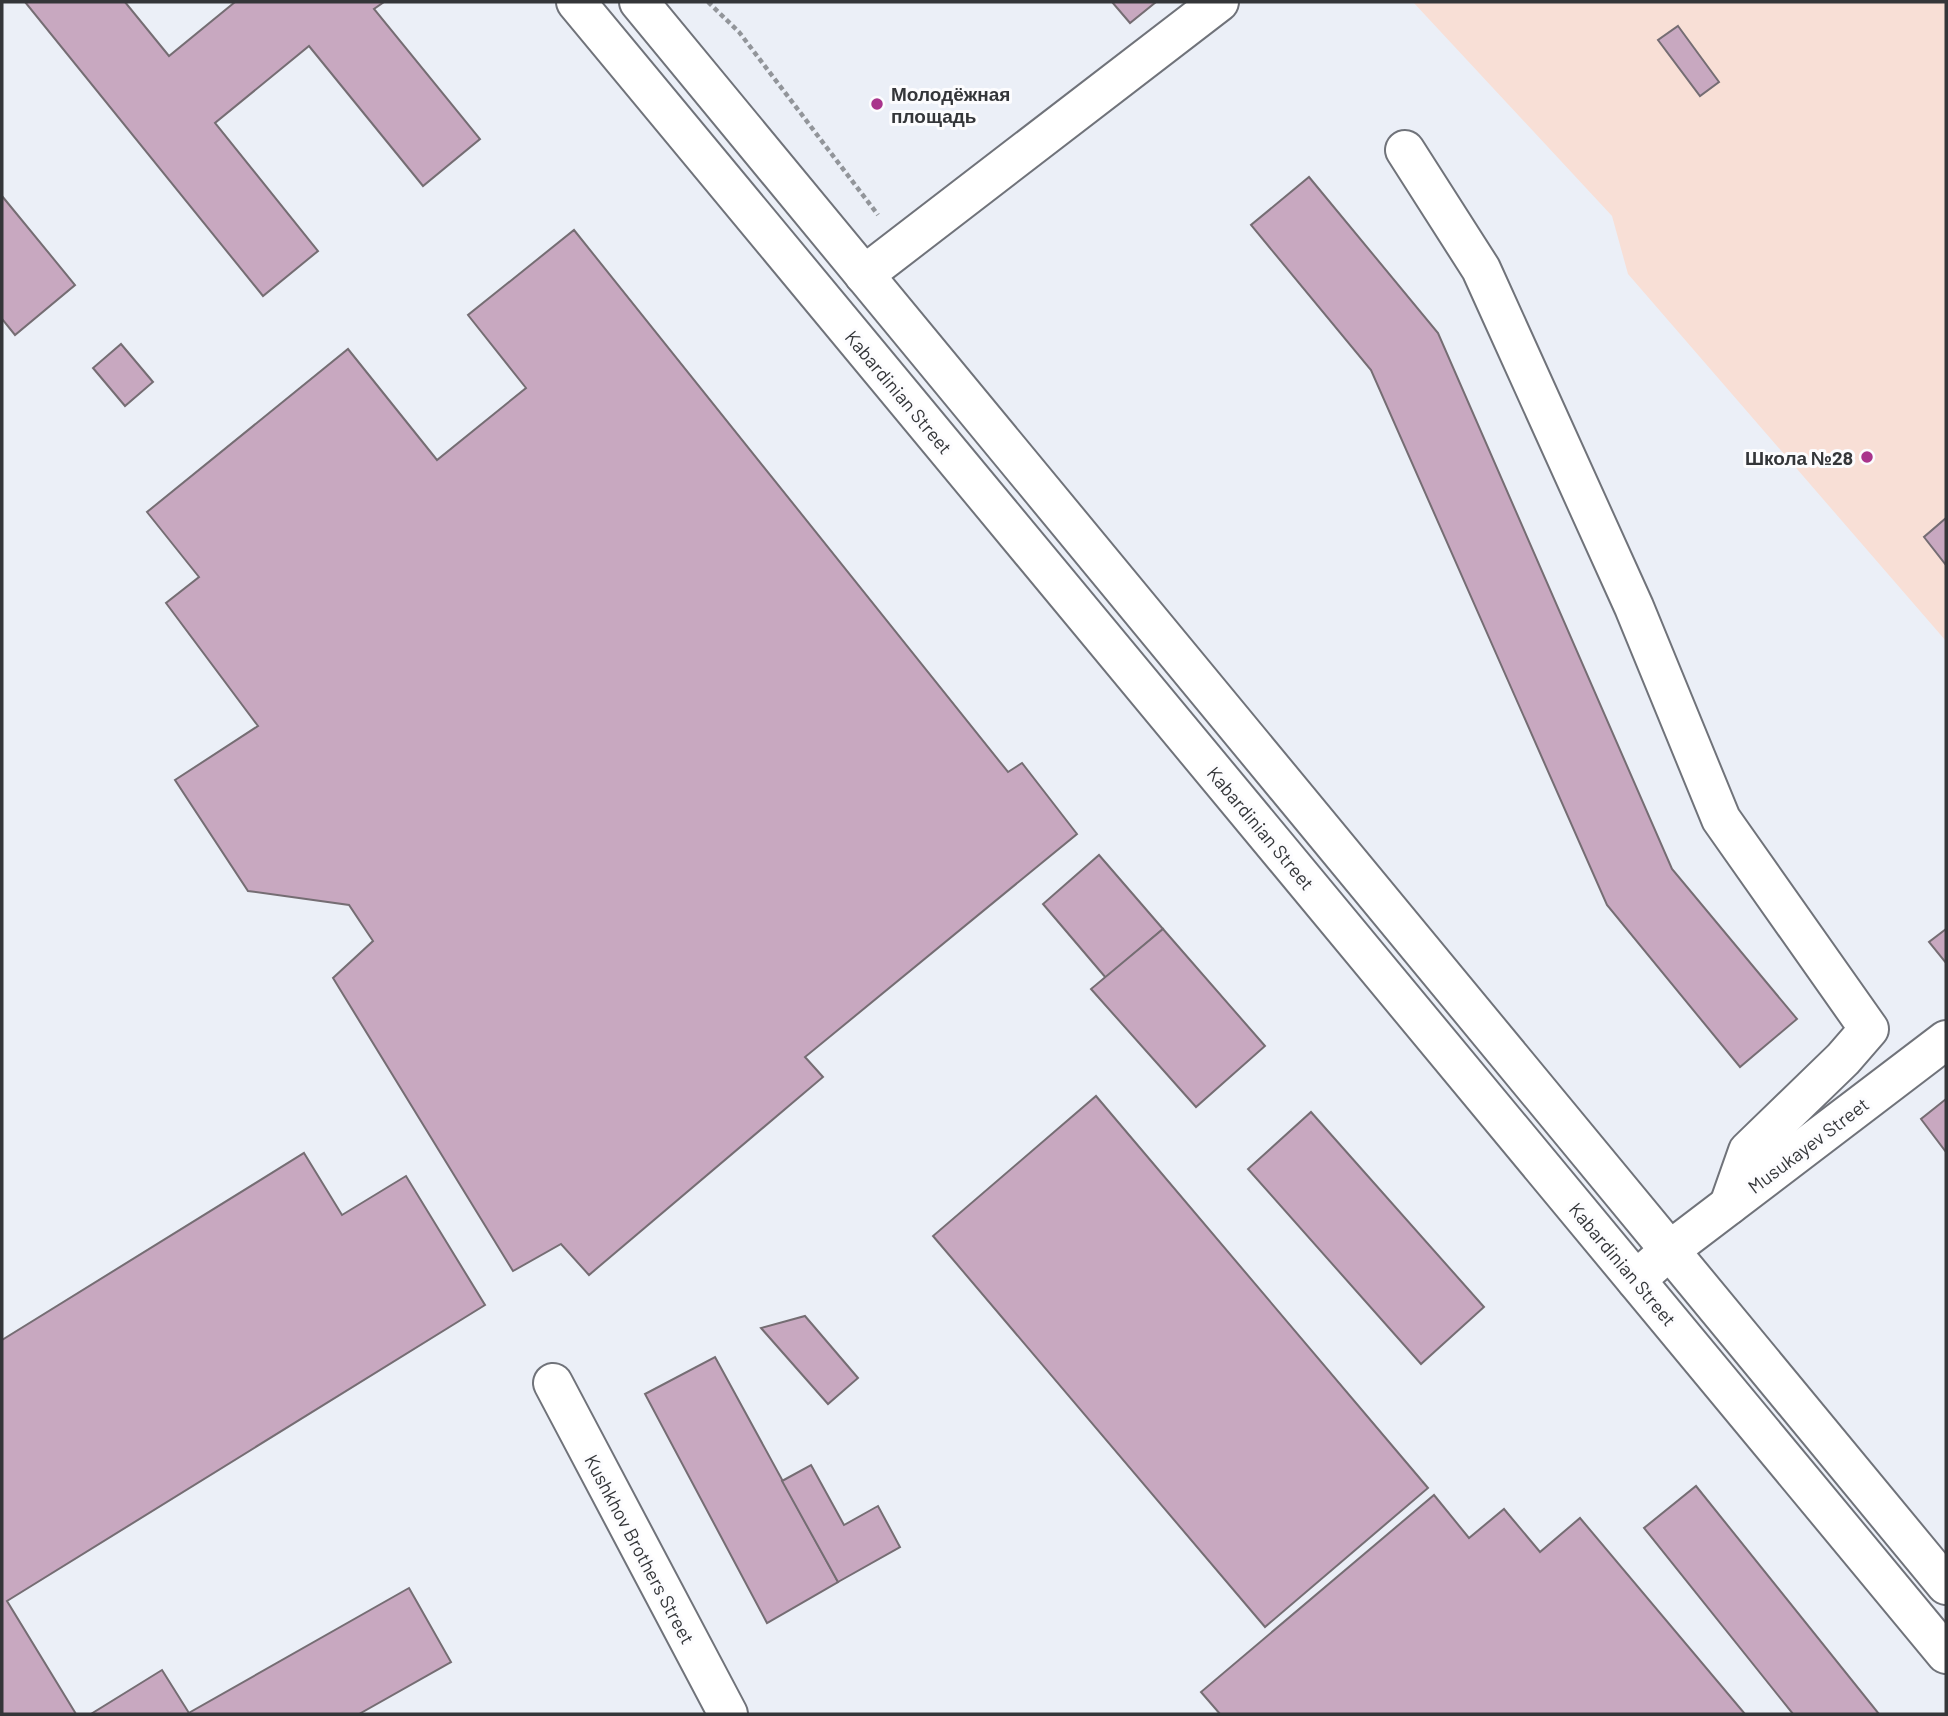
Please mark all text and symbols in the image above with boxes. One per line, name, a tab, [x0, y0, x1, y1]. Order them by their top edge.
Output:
place label: Молодёжная площадь	[891, 82, 1010, 127]
marker: Молодёжная площадь	[869, 96, 885, 112]
street label: Kabardinian Street	[841, 326, 957, 458]
place label: Школа №28	[1745, 446, 1853, 469]
marker: Школа №28	[1859, 449, 1875, 465]
street label: Kabardinian Street	[1203, 762, 1319, 894]
street label: Musukayev Street	[1743, 1092, 1873, 1198]
street label: Kabardinian Street	[1565, 1198, 1681, 1330]
street label: Kushkhov Brothers Street	[580, 1450, 700, 1648]

